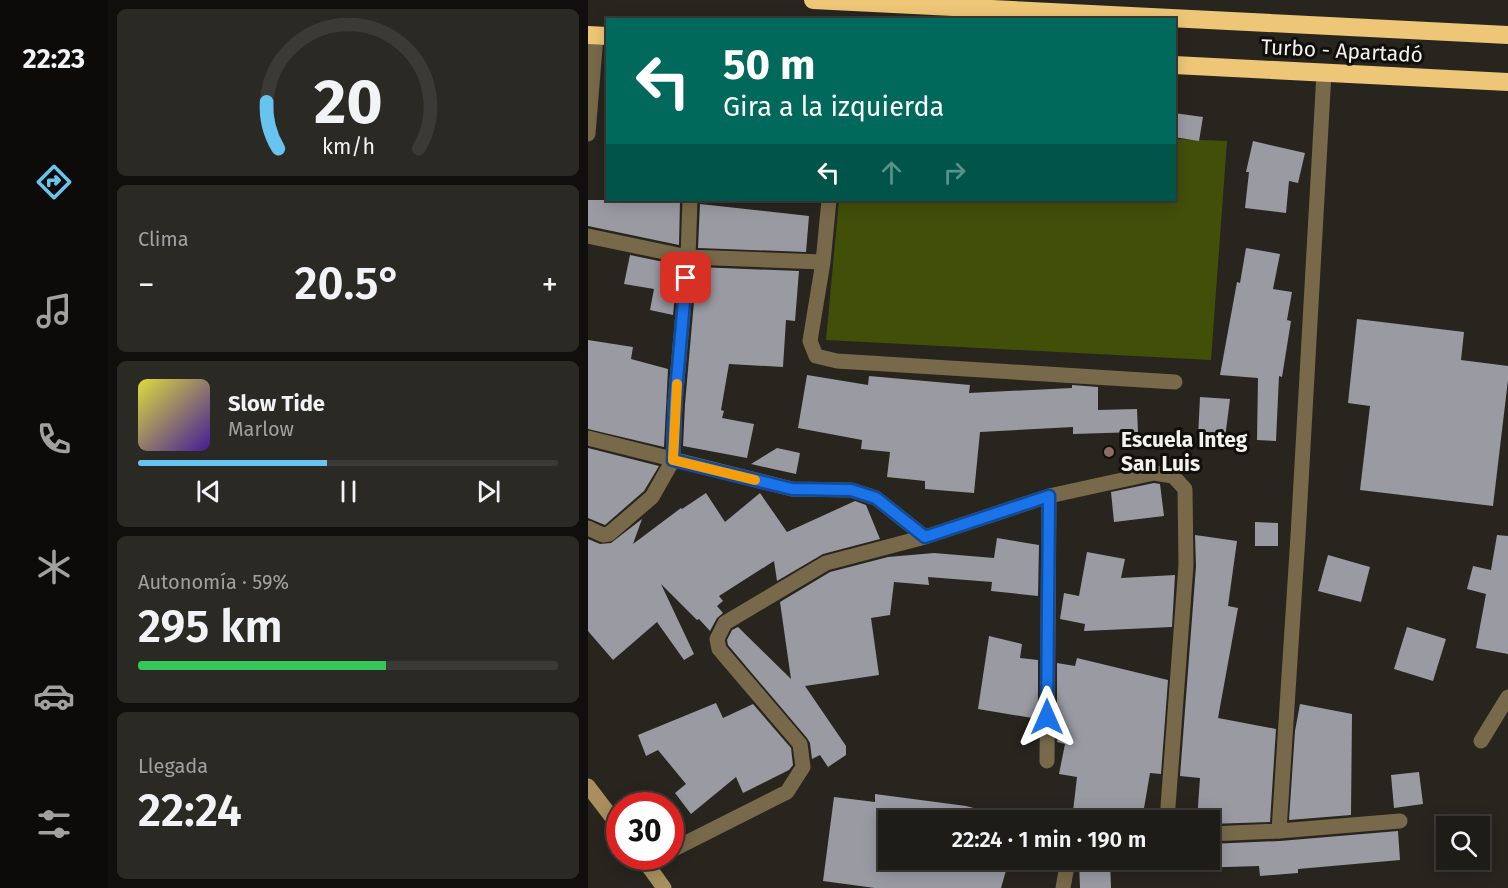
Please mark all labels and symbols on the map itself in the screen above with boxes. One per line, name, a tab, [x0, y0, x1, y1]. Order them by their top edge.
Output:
street label: Turbo - Apartadó	[1260, 34, 1424, 68]
pin	[660, 252, 711, 303]
place label: Escuela Integ San Luis	[1121, 427, 1248, 477]
marker: Escuela Integ San Luis	[1102, 445, 1116, 459]
position arrow	[1015, 685, 1079, 749]
speed limit sign: 30	[606, 792, 684, 870]

